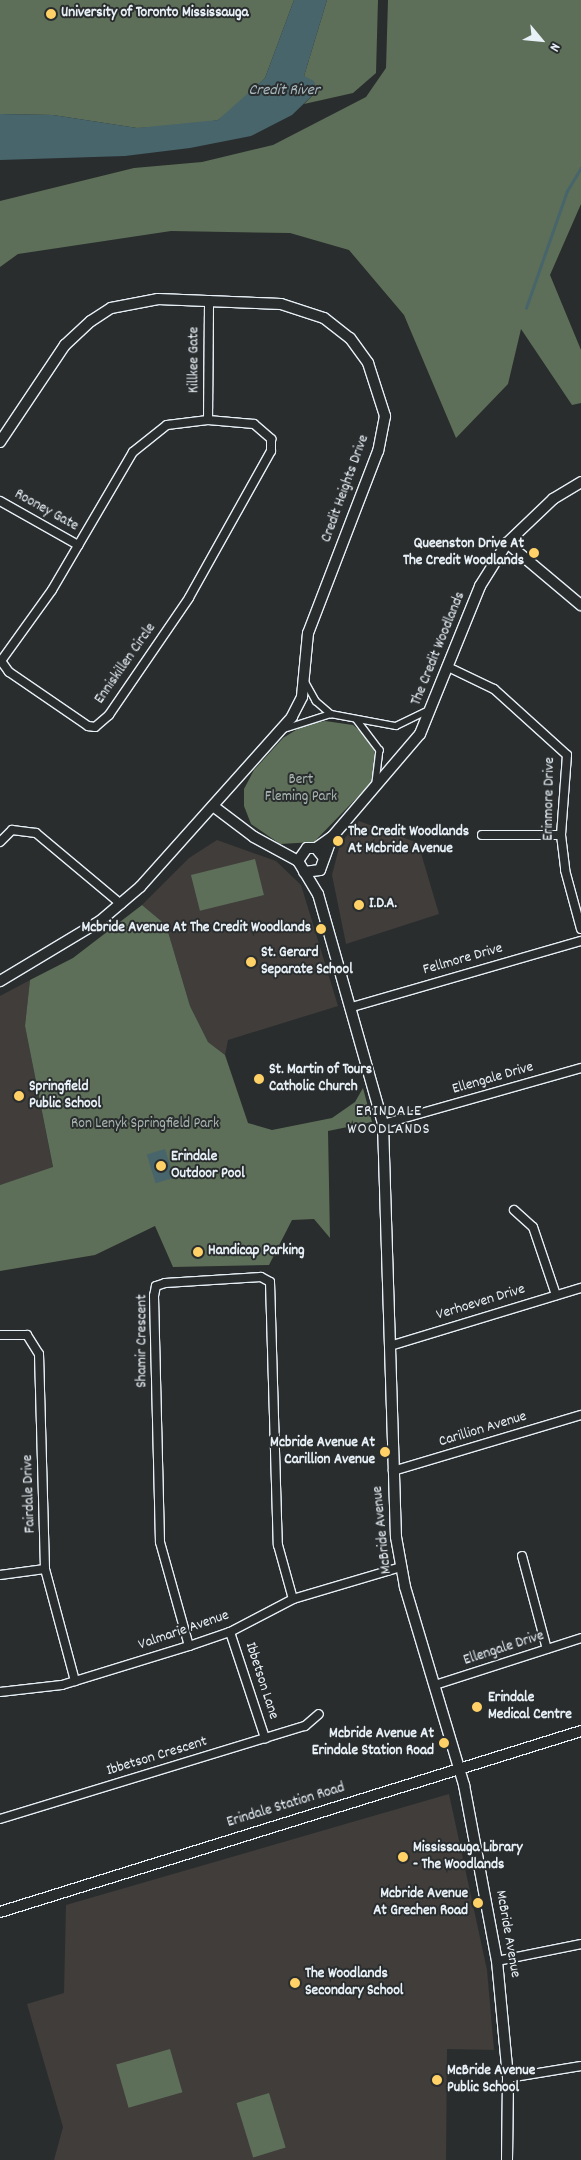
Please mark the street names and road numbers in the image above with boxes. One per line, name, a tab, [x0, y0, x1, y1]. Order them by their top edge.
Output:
street label: Killkee Gate	[186, 327, 204, 393]
street label: Credit Heights Drive	[318, 433, 374, 545]
street label: Rooney Gate	[11, 486, 81, 536]
street label: The Credit Woodlands	[408, 589, 470, 709]
street label: Enniskillen Circle	[91, 620, 161, 708]
street label: Erinmore Drive	[540, 757, 560, 841]
street label: Fellmore Drive	[421, 940, 505, 980]
street label: Ellengale Drive	[450, 1059, 536, 1099]
street label: Verhoeven Drive	[435, 1281, 527, 1325]
street label: Shamir Crescent	[134, 1294, 152, 1388]
street label: Carillion Avenue	[437, 1408, 529, 1452]
street label: Fairdale Drive	[20, 1454, 40, 1534]
street label: McBride Avenue	[369, 1485, 397, 1575]
street label: Valmarie Avenue	[136, 1607, 232, 1655]
street label: Ellengale Drive	[461, 1628, 547, 1670]
street label: Ibbetson Lane	[240, 1640, 282, 1722]
street label: Ibbetson Crescent	[105, 1733, 209, 1781]
street label: Erindale Station Road	[225, 1780, 347, 1832]
street label: McBride Avenue	[490, 1889, 524, 1979]

